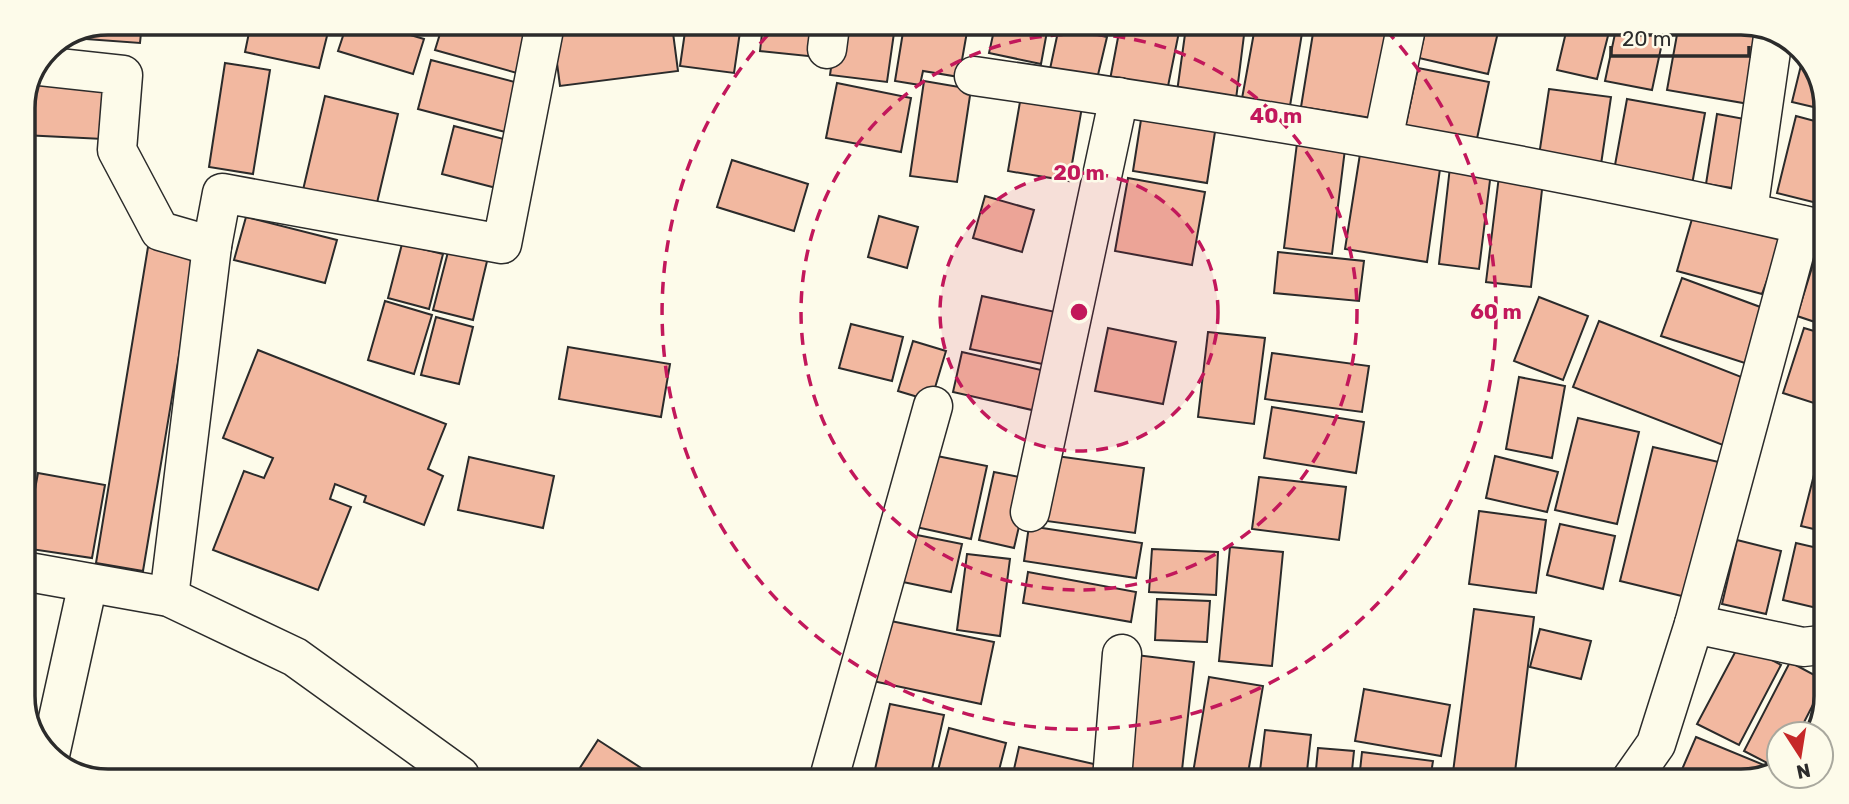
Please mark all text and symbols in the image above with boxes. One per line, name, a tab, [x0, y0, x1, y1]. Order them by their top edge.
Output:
scale bar	[1611, 14, 1749, 58]
text: 20 m	[1622, 26, 1671, 51]
text: 40 m	[1250, 103, 1302, 128]
text: 20 m	[1053, 160, 1105, 185]
text: 60 m	[1470, 299, 1522, 324]
centre of rings	[1067, 300, 1091, 324]
north arrow	[1765, 720, 1835, 790]
text: N	[1794, 758, 1813, 784]

